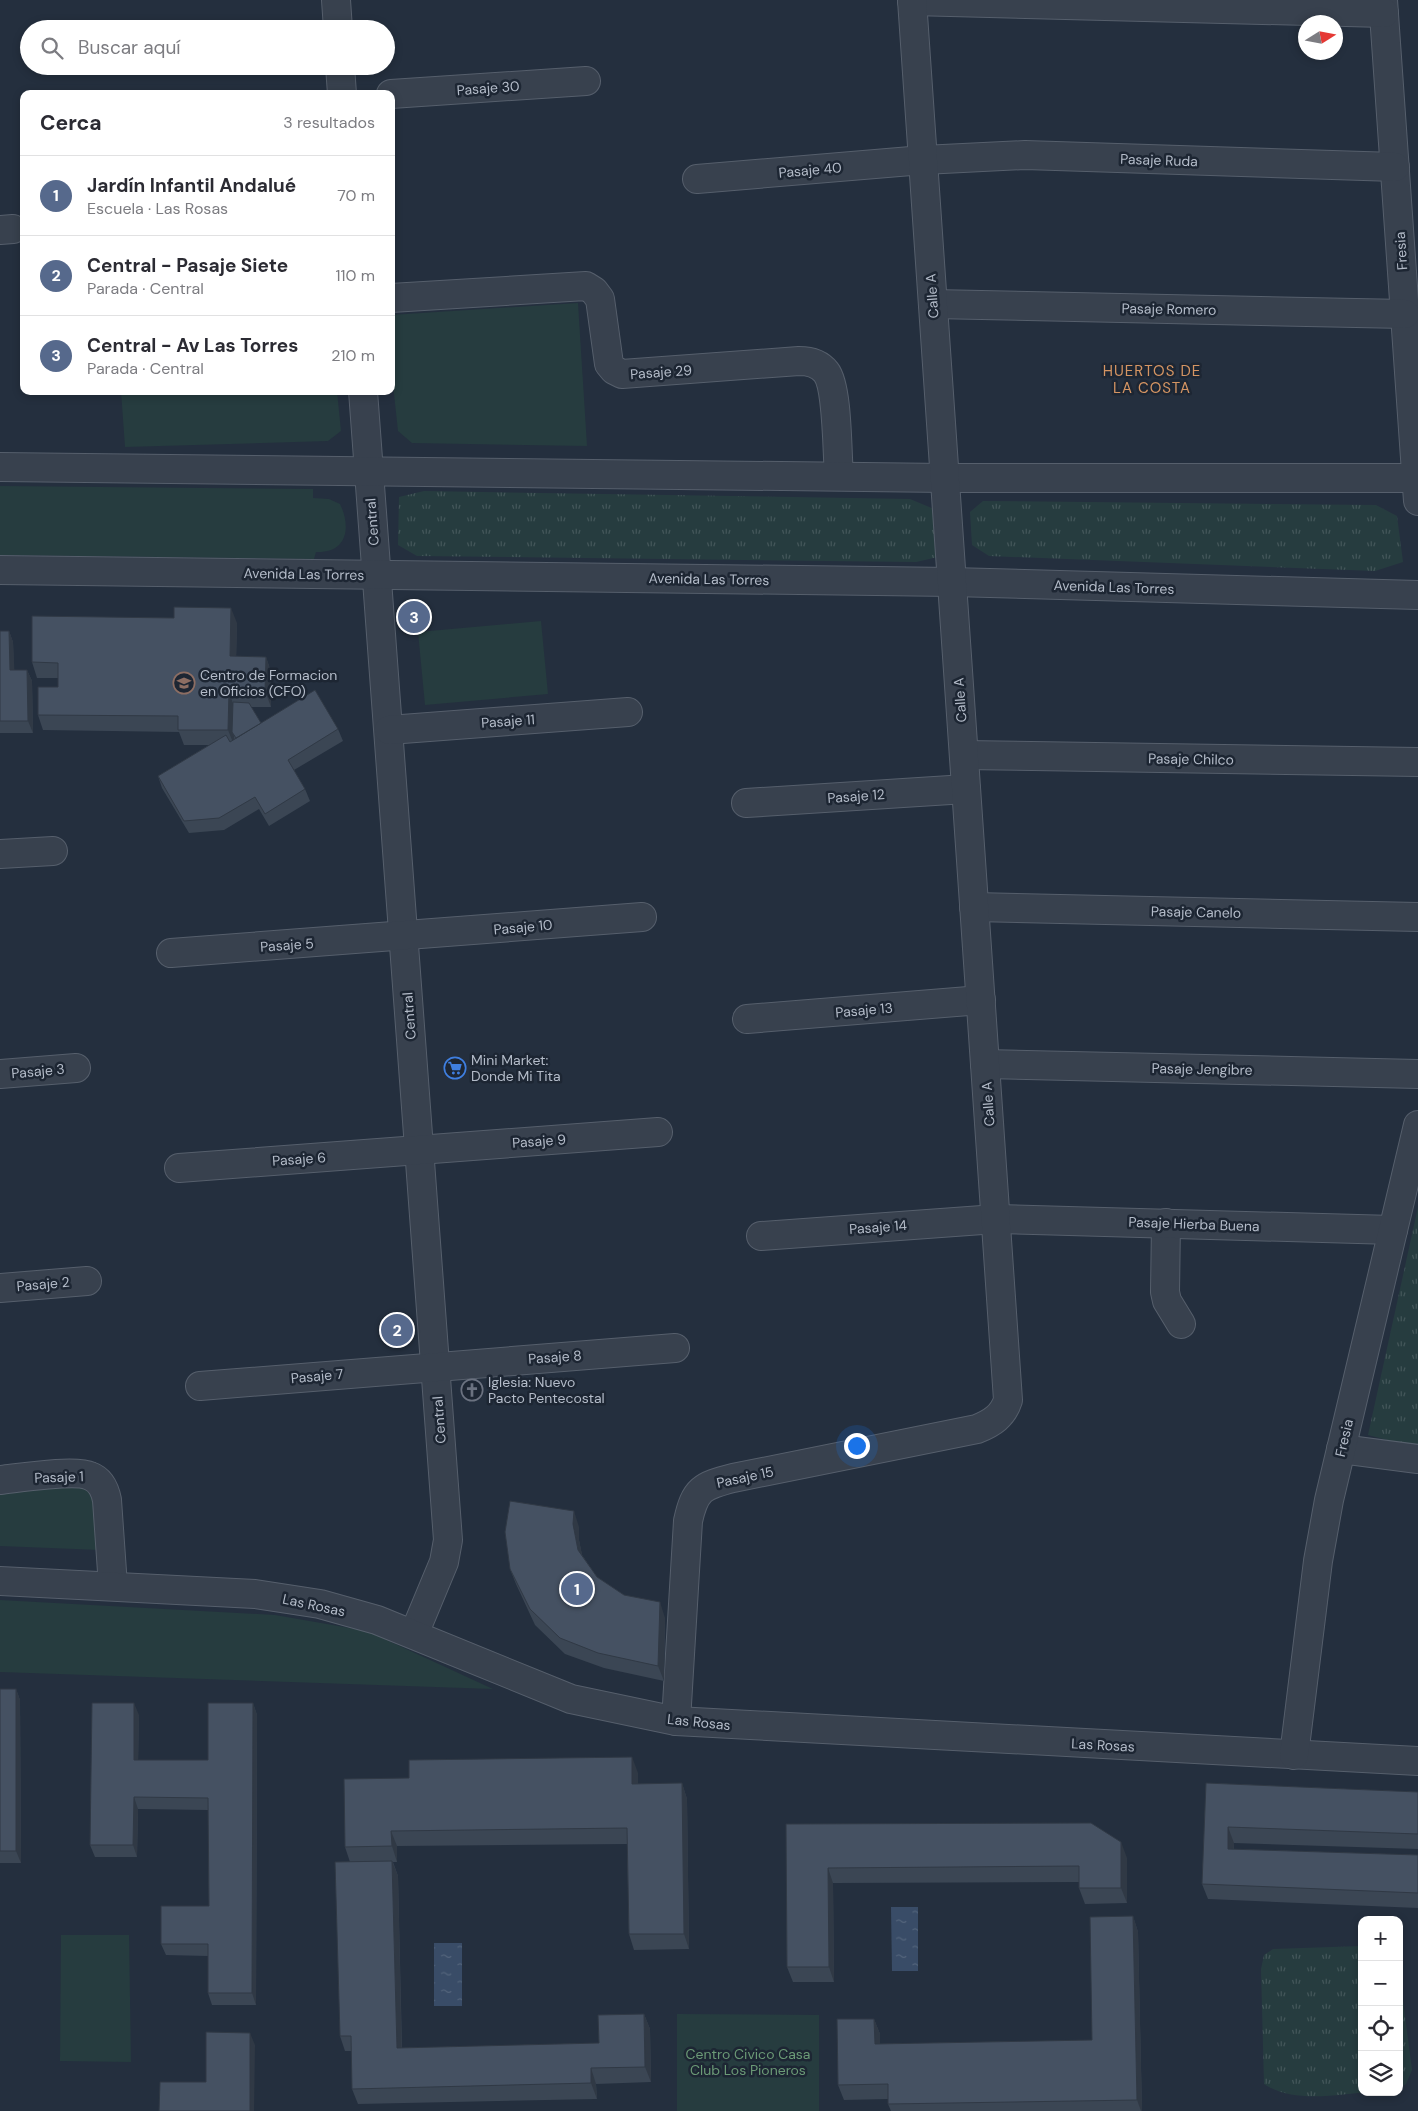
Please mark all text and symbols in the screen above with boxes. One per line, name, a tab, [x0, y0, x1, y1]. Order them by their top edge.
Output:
north arrow	[1298, 15, 1343, 60]
search box	[20, 20, 395, 75]
icon: search	[38, 34, 66, 62]
text: Buscar aquí	[78, 35, 181, 60]
street label: Pasaje 30	[456, 77, 520, 99]
text: Cerca	[40, 109, 102, 137]
text: 3 resultados	[283, 112, 375, 133]
street label: Pasaje Ruda	[1120, 150, 1198, 170]
street label: Pasaje 40	[778, 158, 842, 182]
text: Jardín Infantil Andalué	[87, 173, 296, 198]
text: 1	[53, 185, 59, 206]
text: 70 m	[337, 185, 375, 206]
text: Escuela · Las Rosas	[87, 198, 228, 219]
street label: Fresia	[1391, 231, 1411, 271]
text: Central - Pasaje Siete	[87, 253, 288, 278]
text: 2	[51, 265, 61, 286]
text: 110 m	[336, 265, 375, 286]
street label: Calle A	[921, 273, 943, 319]
text: Parada · Central	[87, 278, 204, 299]
street label: Pasaje Romero	[1121, 299, 1217, 319]
text: Central - Av Las Torres	[87, 333, 298, 358]
text: 3	[51, 345, 61, 366]
text: 210 m	[331, 345, 375, 366]
text: Parada · Central	[87, 358, 204, 379]
street label: Pasaje 29	[630, 361, 693, 383]
district label: HUERTOS DE LA COSTA	[1103, 361, 1201, 398]
street label: Central	[361, 498, 383, 546]
street label: Avenida Las Torres	[243, 564, 365, 584]
street label: Avenida Las Torres	[648, 569, 770, 589]
street label: Avenida Las Torres	[1053, 576, 1175, 598]
pin: 3	[398, 598, 430, 636]
place label: Centro de Formacion en Oficios (CFO)	[200, 666, 337, 700]
school or university icon: Centro de Formacion en Oficios (CFO)	[172, 671, 196, 695]
street label: Calle A	[949, 677, 971, 723]
street label: Pasaje 11	[481, 710, 535, 732]
street label: Pasaje Chilco	[1148, 749, 1234, 769]
street label: Pasaje 12	[827, 785, 885, 807]
street label: Pasaje Canelo	[1151, 902, 1241, 922]
street label: Pasaje 10	[493, 915, 553, 939]
street label: Pasaje 5	[260, 934, 314, 956]
street label: Central	[398, 992, 420, 1040]
street label: Pasaje 13	[834, 999, 894, 1021]
place label: Mini Market: Donde Mi Tita	[471, 1051, 561, 1085]
supermarket icon: Mini Market: Donde Mi Tita	[443, 1056, 467, 1080]
street label: Pasaje Jengibre	[1151, 1059, 1253, 1079]
street label: Pasaje 3	[11, 1060, 65, 1082]
street label: Calle A	[977, 1081, 999, 1127]
street label: Pasaje 9	[511, 1130, 567, 1152]
street label: Pasaje 6	[271, 1148, 327, 1170]
street label: Pasaje Hierba Buena	[1128, 1213, 1260, 1235]
street label: Pasaje 14	[848, 1216, 908, 1238]
street label: Pasaje 2	[16, 1273, 70, 1295]
pin: 2	[381, 1311, 413, 1349]
street label: Pasaje 8	[528, 1346, 582, 1368]
street label: Pasaje 7	[290, 1365, 344, 1387]
place label: Iglesia: Nuevo Pacto Pentecostal	[488, 1373, 605, 1407]
church icon: Iglesia: Nuevo Pacto Pentecostal	[460, 1378, 484, 1402]
street label: Central	[428, 1396, 450, 1444]
street label: Fresia	[1331, 1417, 1357, 1459]
your location	[844, 1433, 870, 1459]
street label: Pasaje 15	[715, 1462, 775, 1492]
street label: Pasaje 1	[34, 1467, 84, 1487]
pin: 1	[561, 1570, 593, 1608]
street label: Las Rosas	[281, 1590, 347, 1620]
street label: Las Rosas	[666, 1710, 732, 1734]
street label: Las Rosas	[1071, 1734, 1135, 1756]
map controls	[1358, 1916, 1403, 2096]
button: +	[1358, 1916, 1403, 1961]
button: −	[1358, 1961, 1403, 2006]
button: locate	[1358, 2006, 1403, 2051]
park label: Centro Civico Casa Club Los Pioneros	[686, 2045, 810, 2079]
button: layers	[1358, 2051, 1403, 2096]

